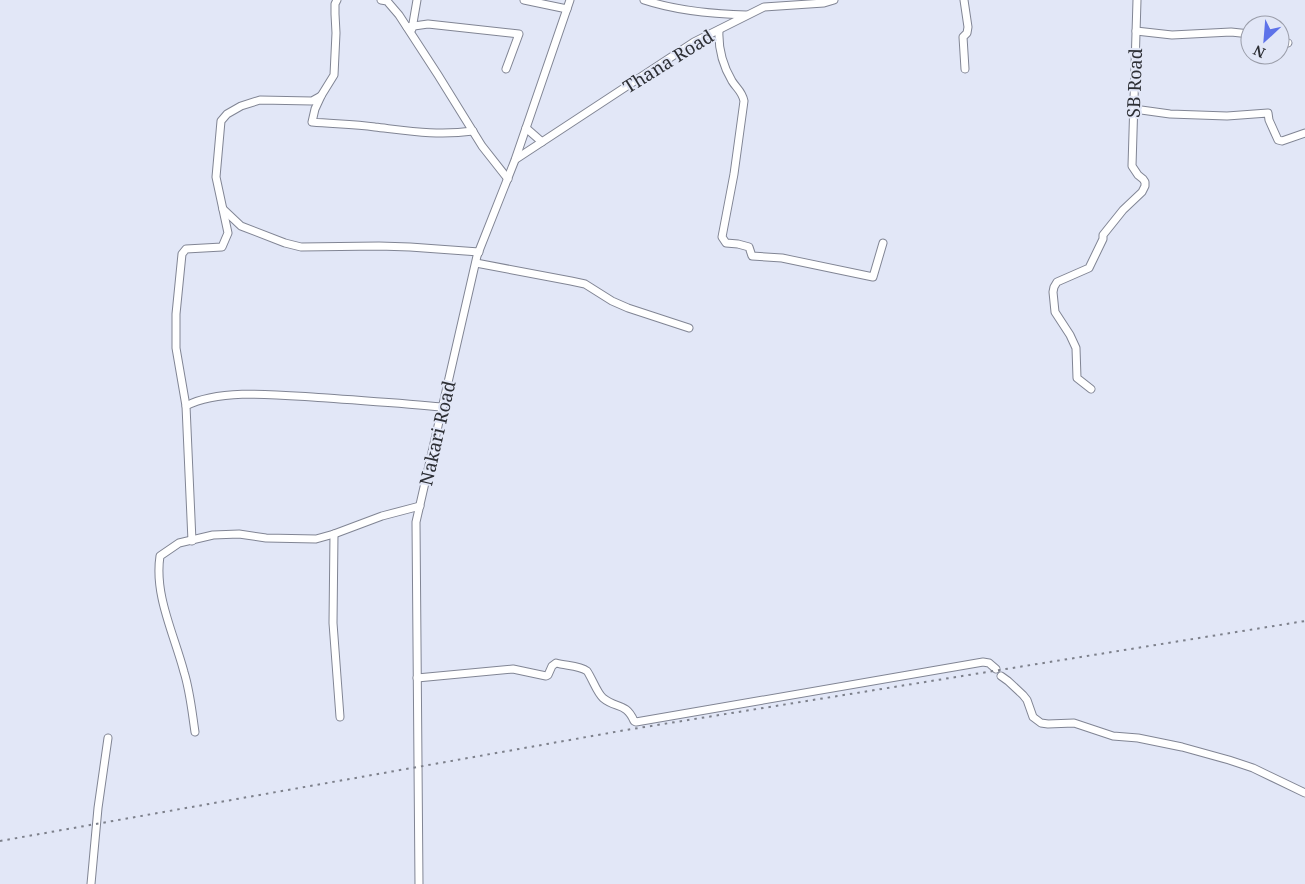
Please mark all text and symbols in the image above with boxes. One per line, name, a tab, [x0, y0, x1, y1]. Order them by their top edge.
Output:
north arrow	[1240, 15, 1290, 65]
street label: Thana Road	[618, 24, 718, 98]
text: N	[1250, 41, 1268, 63]
street label: SB Road	[1121, 48, 1147, 118]
street label: Nakari Road	[413, 378, 461, 488]

